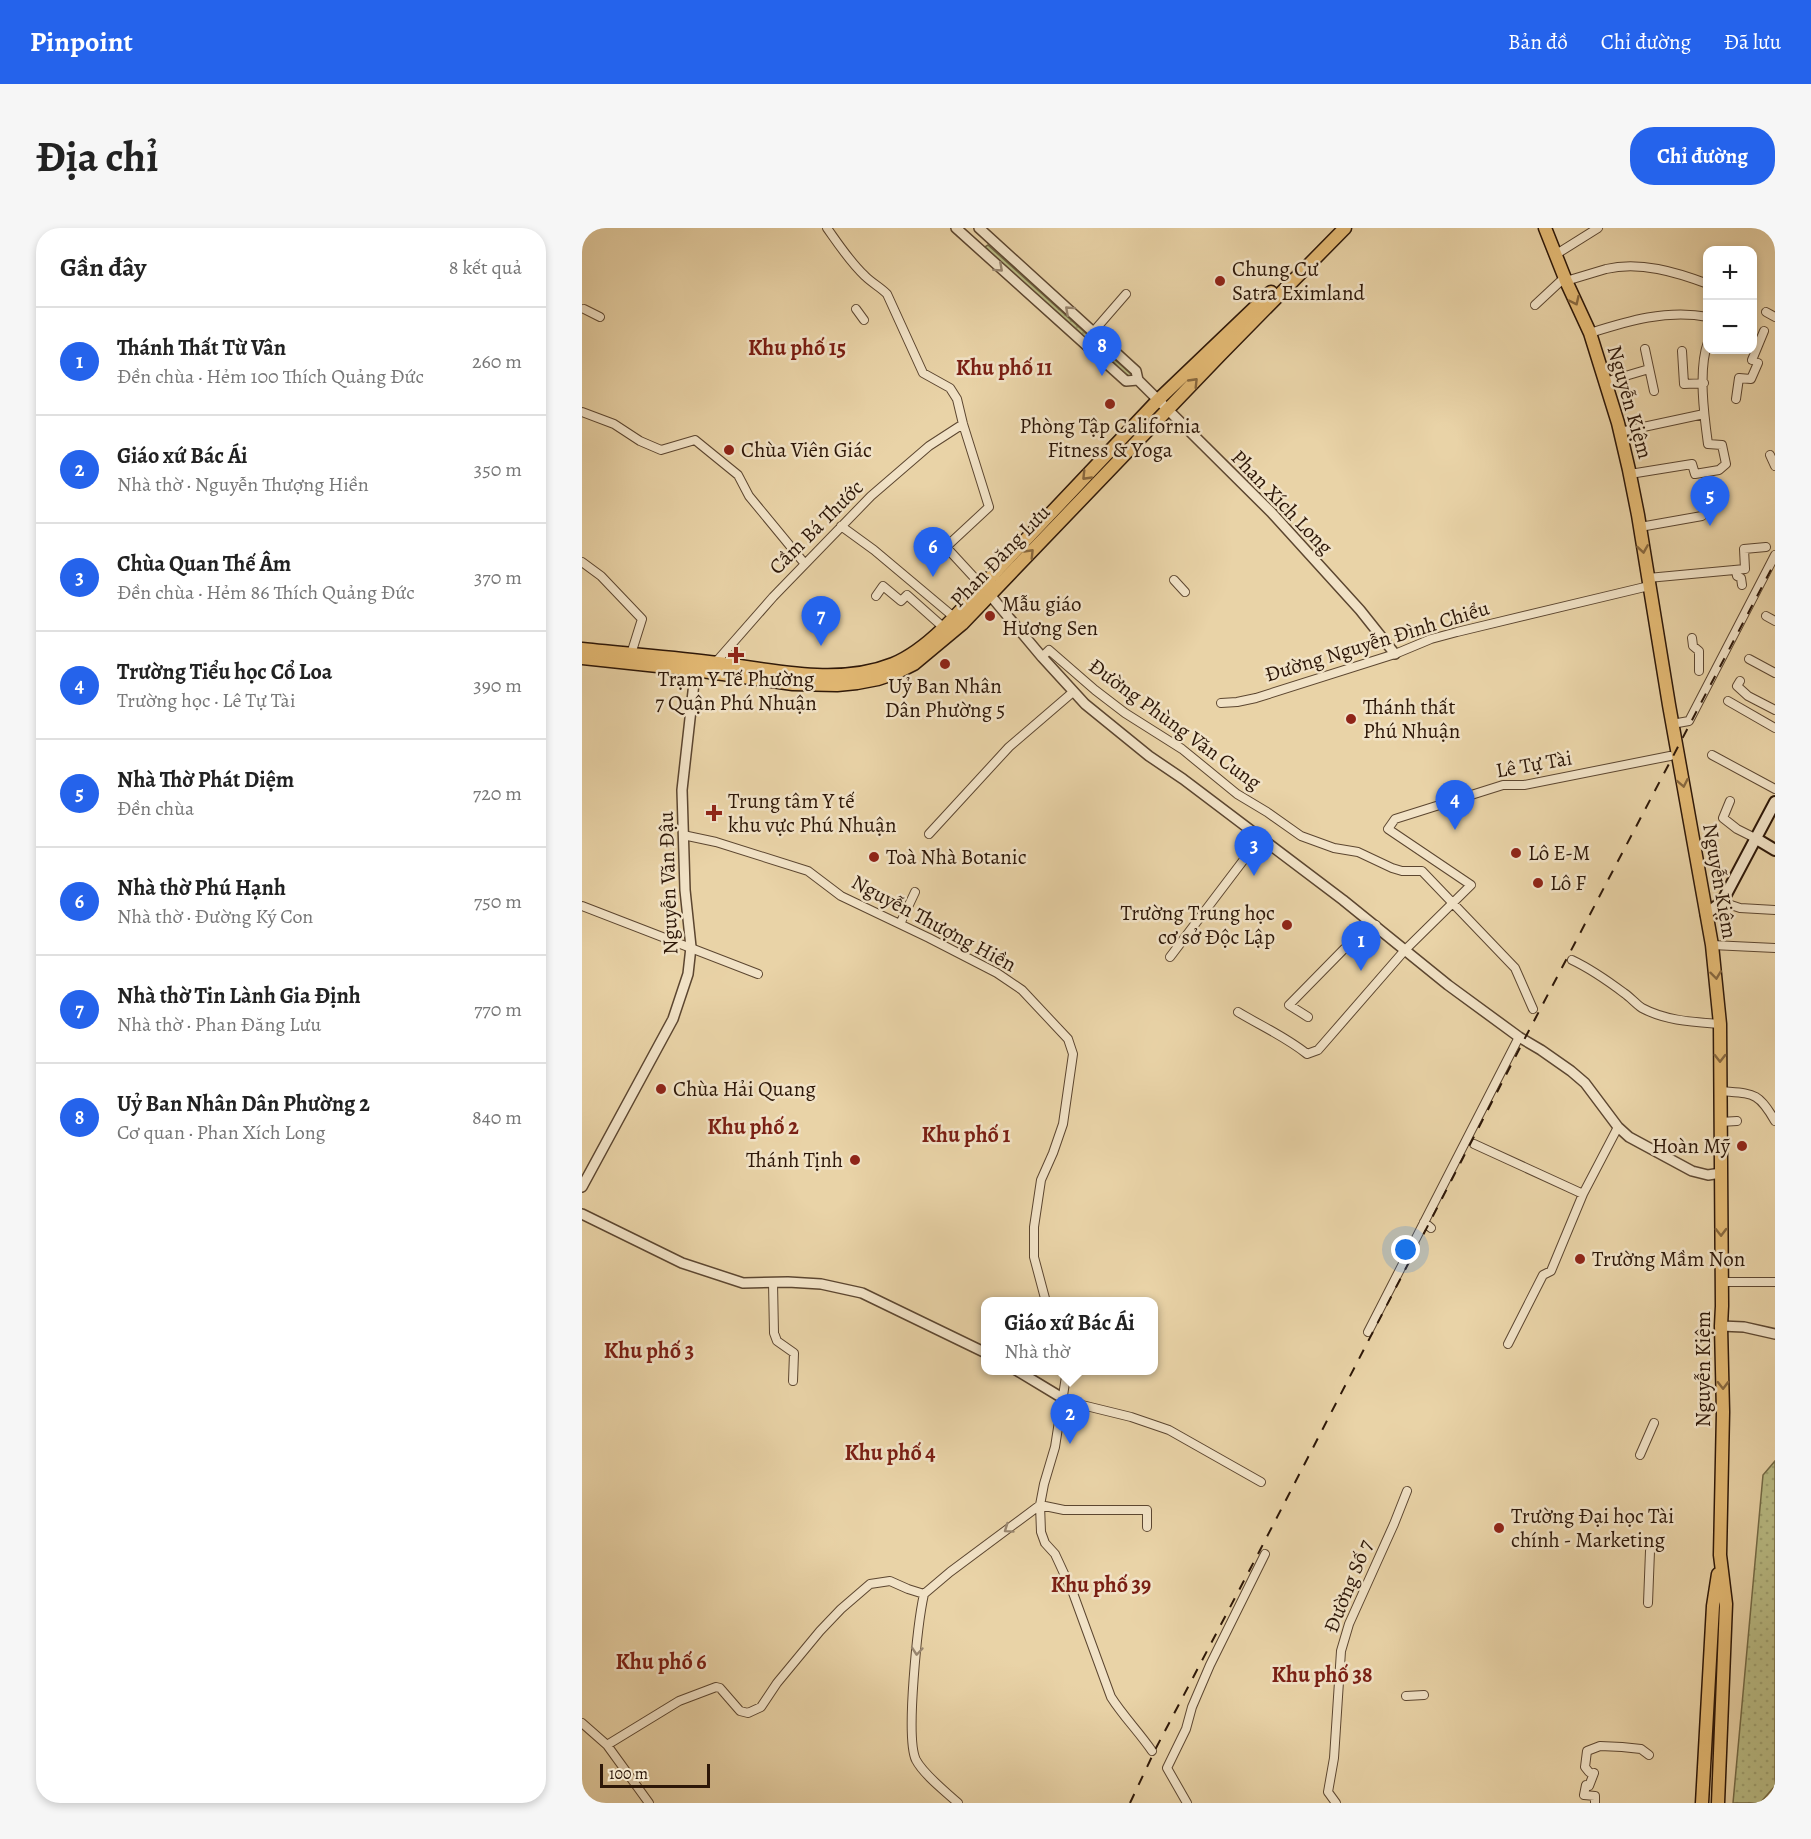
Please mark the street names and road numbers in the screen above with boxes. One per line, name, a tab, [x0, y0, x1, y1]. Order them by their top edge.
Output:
street label: Nguyễn Kiệm	[1600, 342, 1660, 462]
street label: Phan Xích Long	[1225, 444, 1339, 561]
street label: Cầm Bá Thước	[763, 473, 870, 580]
street label: Phan Đăng Lưu	[944, 498, 1057, 613]
street label: Đường Nguyễn Đình Chiểu	[1261, 593, 1493, 688]
street label: Đường Phùng Văn Cung	[1083, 652, 1267, 796]
street label: Lê Tự Tài	[1494, 744, 1574, 784]
street label: Nguyễn Văn Đậu	[651, 810, 684, 955]
street label: Nguyễn Kiệm	[1696, 821, 1744, 941]
street label: Nguyễn Thượng Hiền	[847, 868, 1021, 978]
street label: Nguyễn Kiệm	[1689, 1311, 1717, 1427]
street label: Đường Số 7	[1317, 1535, 1379, 1637]

